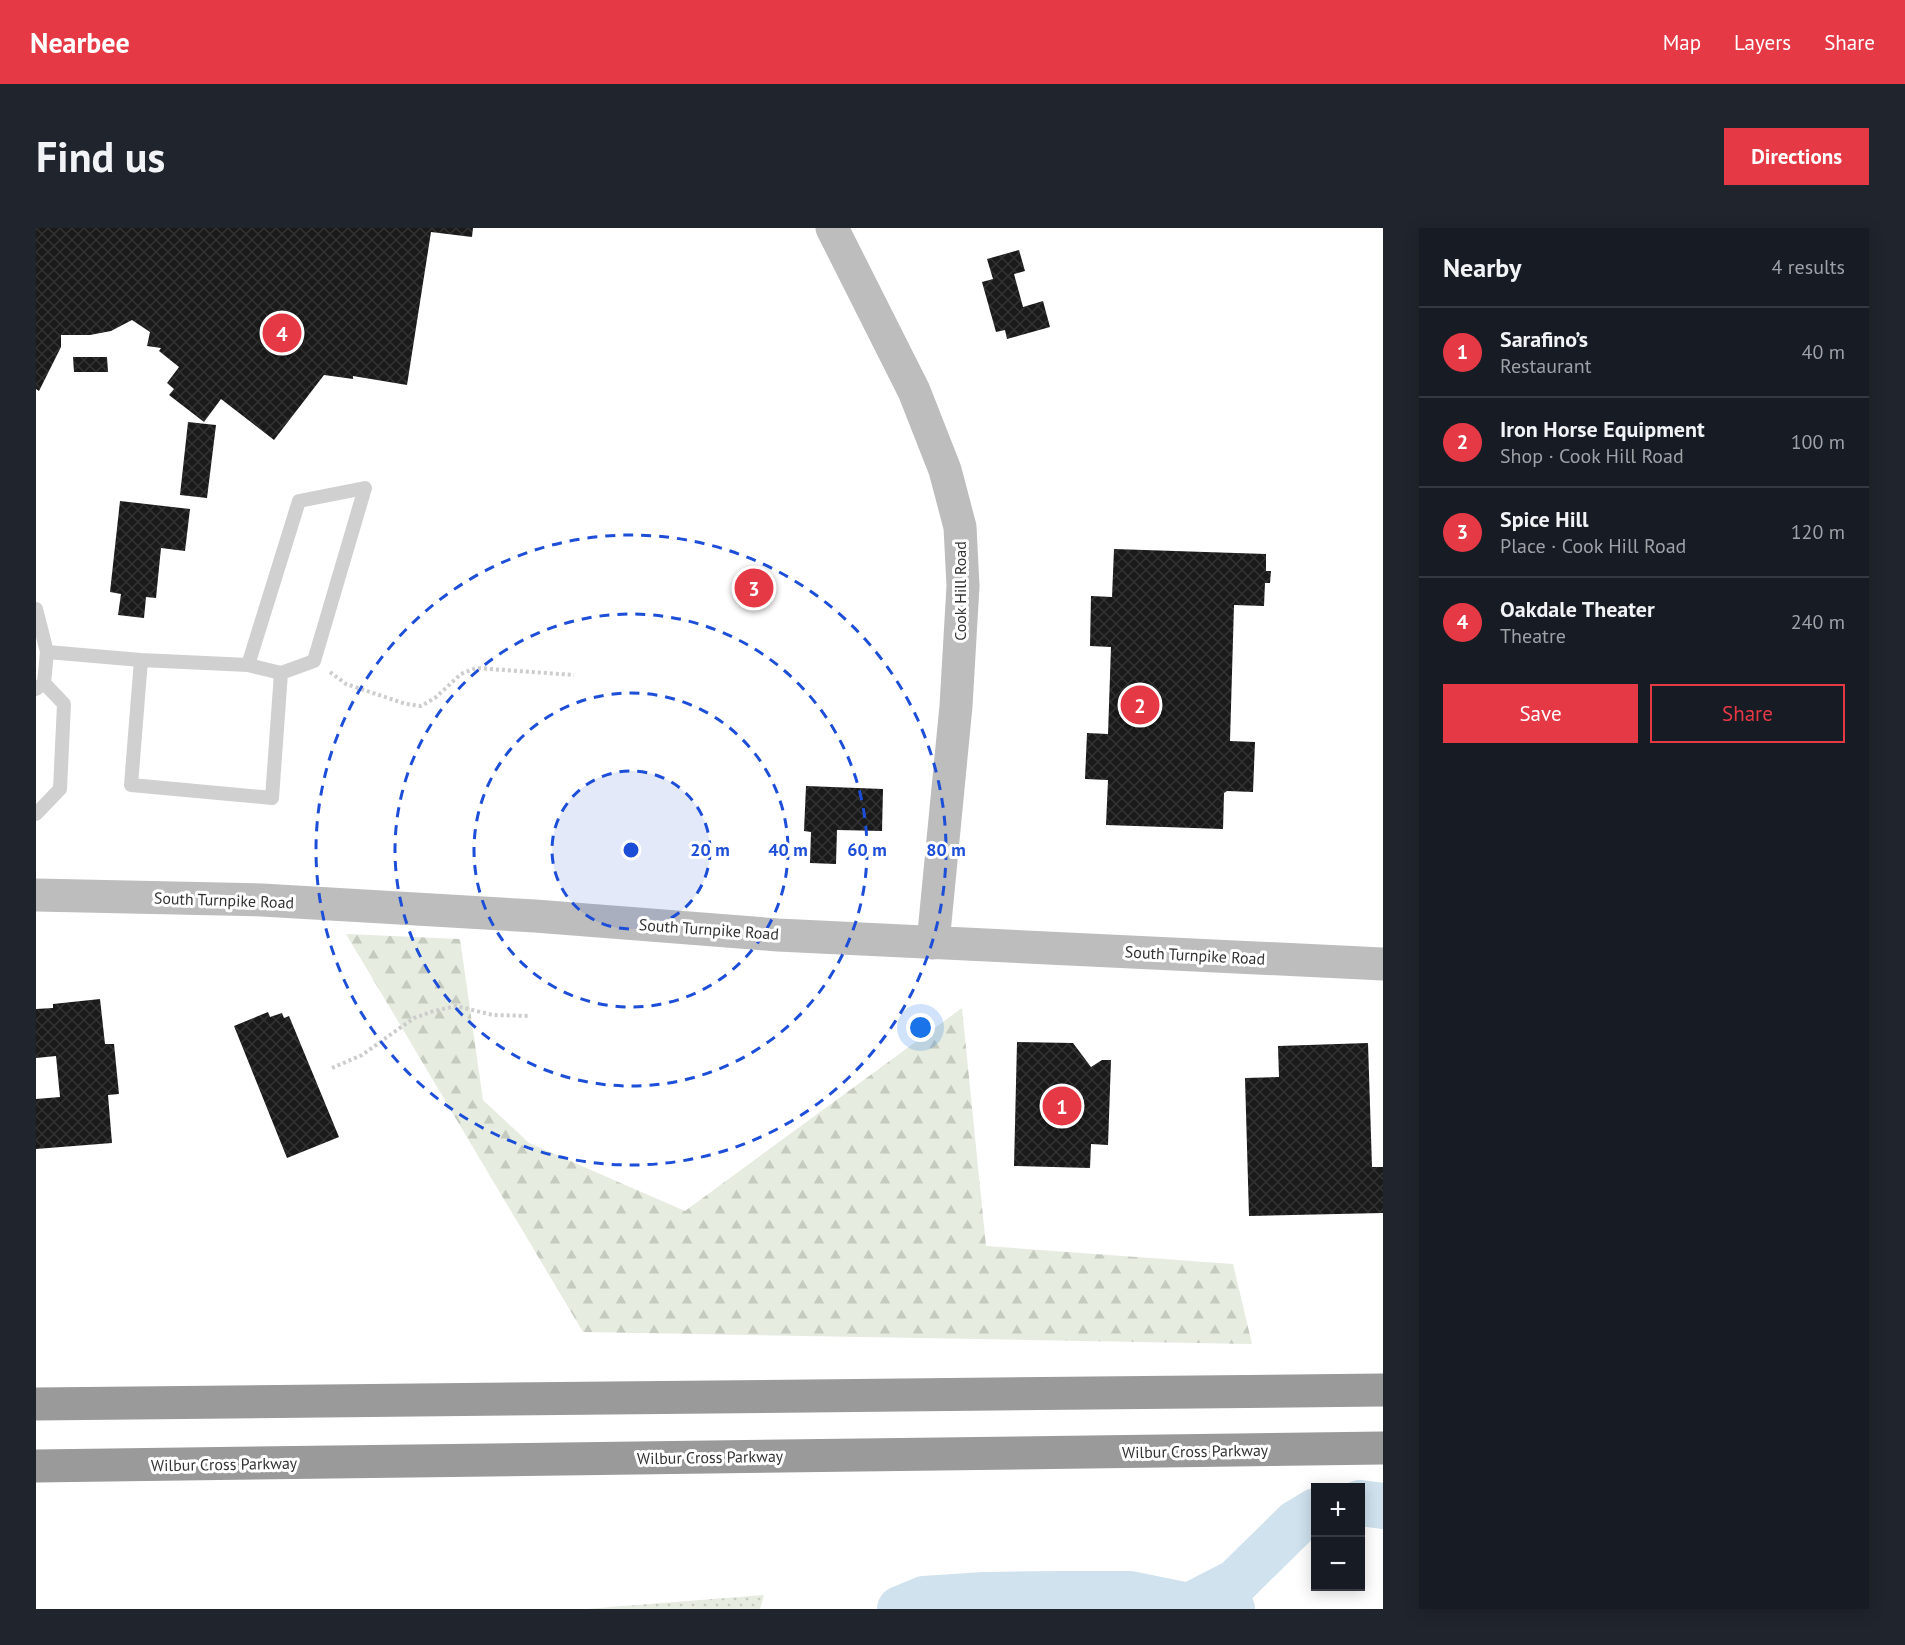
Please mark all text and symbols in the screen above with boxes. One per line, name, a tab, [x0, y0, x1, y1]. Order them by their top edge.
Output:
text: Nearbee	[30, 24, 130, 61]
text: Map	[1663, 29, 1701, 56]
text: Layers	[1734, 29, 1791, 56]
text: Share	[1824, 29, 1875, 56]
button: Directions	[1724, 128, 1869, 185]
text: Find us	[36, 129, 165, 184]
text: Nearby	[1443, 251, 1521, 284]
text: 4 results	[1772, 254, 1845, 280]
pin: 4	[262, 310, 302, 356]
text: Sarafino’s	[1500, 325, 1588, 353]
text: 1	[1457, 339, 1468, 365]
text: 40 m	[1802, 339, 1845, 365]
text: Restaurant	[1500, 353, 1591, 379]
text: Iron Horse Equipment	[1500, 415, 1705, 443]
text: 2	[1457, 429, 1468, 455]
text: 100 m	[1791, 429, 1845, 455]
text: Shop · Cook Hill Road	[1500, 443, 1684, 469]
text: Spice Hill	[1500, 505, 1589, 533]
text: 3	[1457, 519, 1468, 545]
text: 120 m	[1791, 519, 1845, 545]
text: Place · Cook Hill Road	[1500, 533, 1686, 559]
street label: Cook Hill Road	[950, 541, 970, 641]
pin: 3	[734, 566, 774, 610]
text: Oakdale Theater	[1500, 595, 1655, 623]
text: 4	[1457, 609, 1468, 635]
text: 240 m	[1791, 609, 1845, 635]
text: Theatre	[1500, 623, 1566, 649]
pin: 2	[1120, 682, 1160, 728]
button: Save	[1443, 684, 1638, 743]
button: Share	[1650, 684, 1845, 743]
text: 20 m	[690, 838, 730, 861]
text: 40 m	[768, 838, 808, 861]
text: 60 m	[847, 838, 887, 861]
text: 80 m	[926, 838, 966, 861]
centre of rings	[621, 840, 641, 860]
street label: South Turnpike Road	[154, 888, 294, 912]
street label: South Turnpike Road	[638, 914, 780, 944]
street label: South Turnpike Road	[1124, 941, 1266, 969]
your location	[906, 1013, 935, 1042]
pin: 1	[1042, 1084, 1082, 1128]
street label: Wilbur Cross Parkway	[1122, 1440, 1269, 1462]
street label: Wilbur Cross Parkway	[637, 1446, 784, 1468]
street label: Wilbur Cross Parkway	[151, 1453, 298, 1475]
map controls	[1311, 1483, 1365, 1591]
button: +	[1311, 1483, 1365, 1537]
button: −	[1311, 1537, 1365, 1591]

